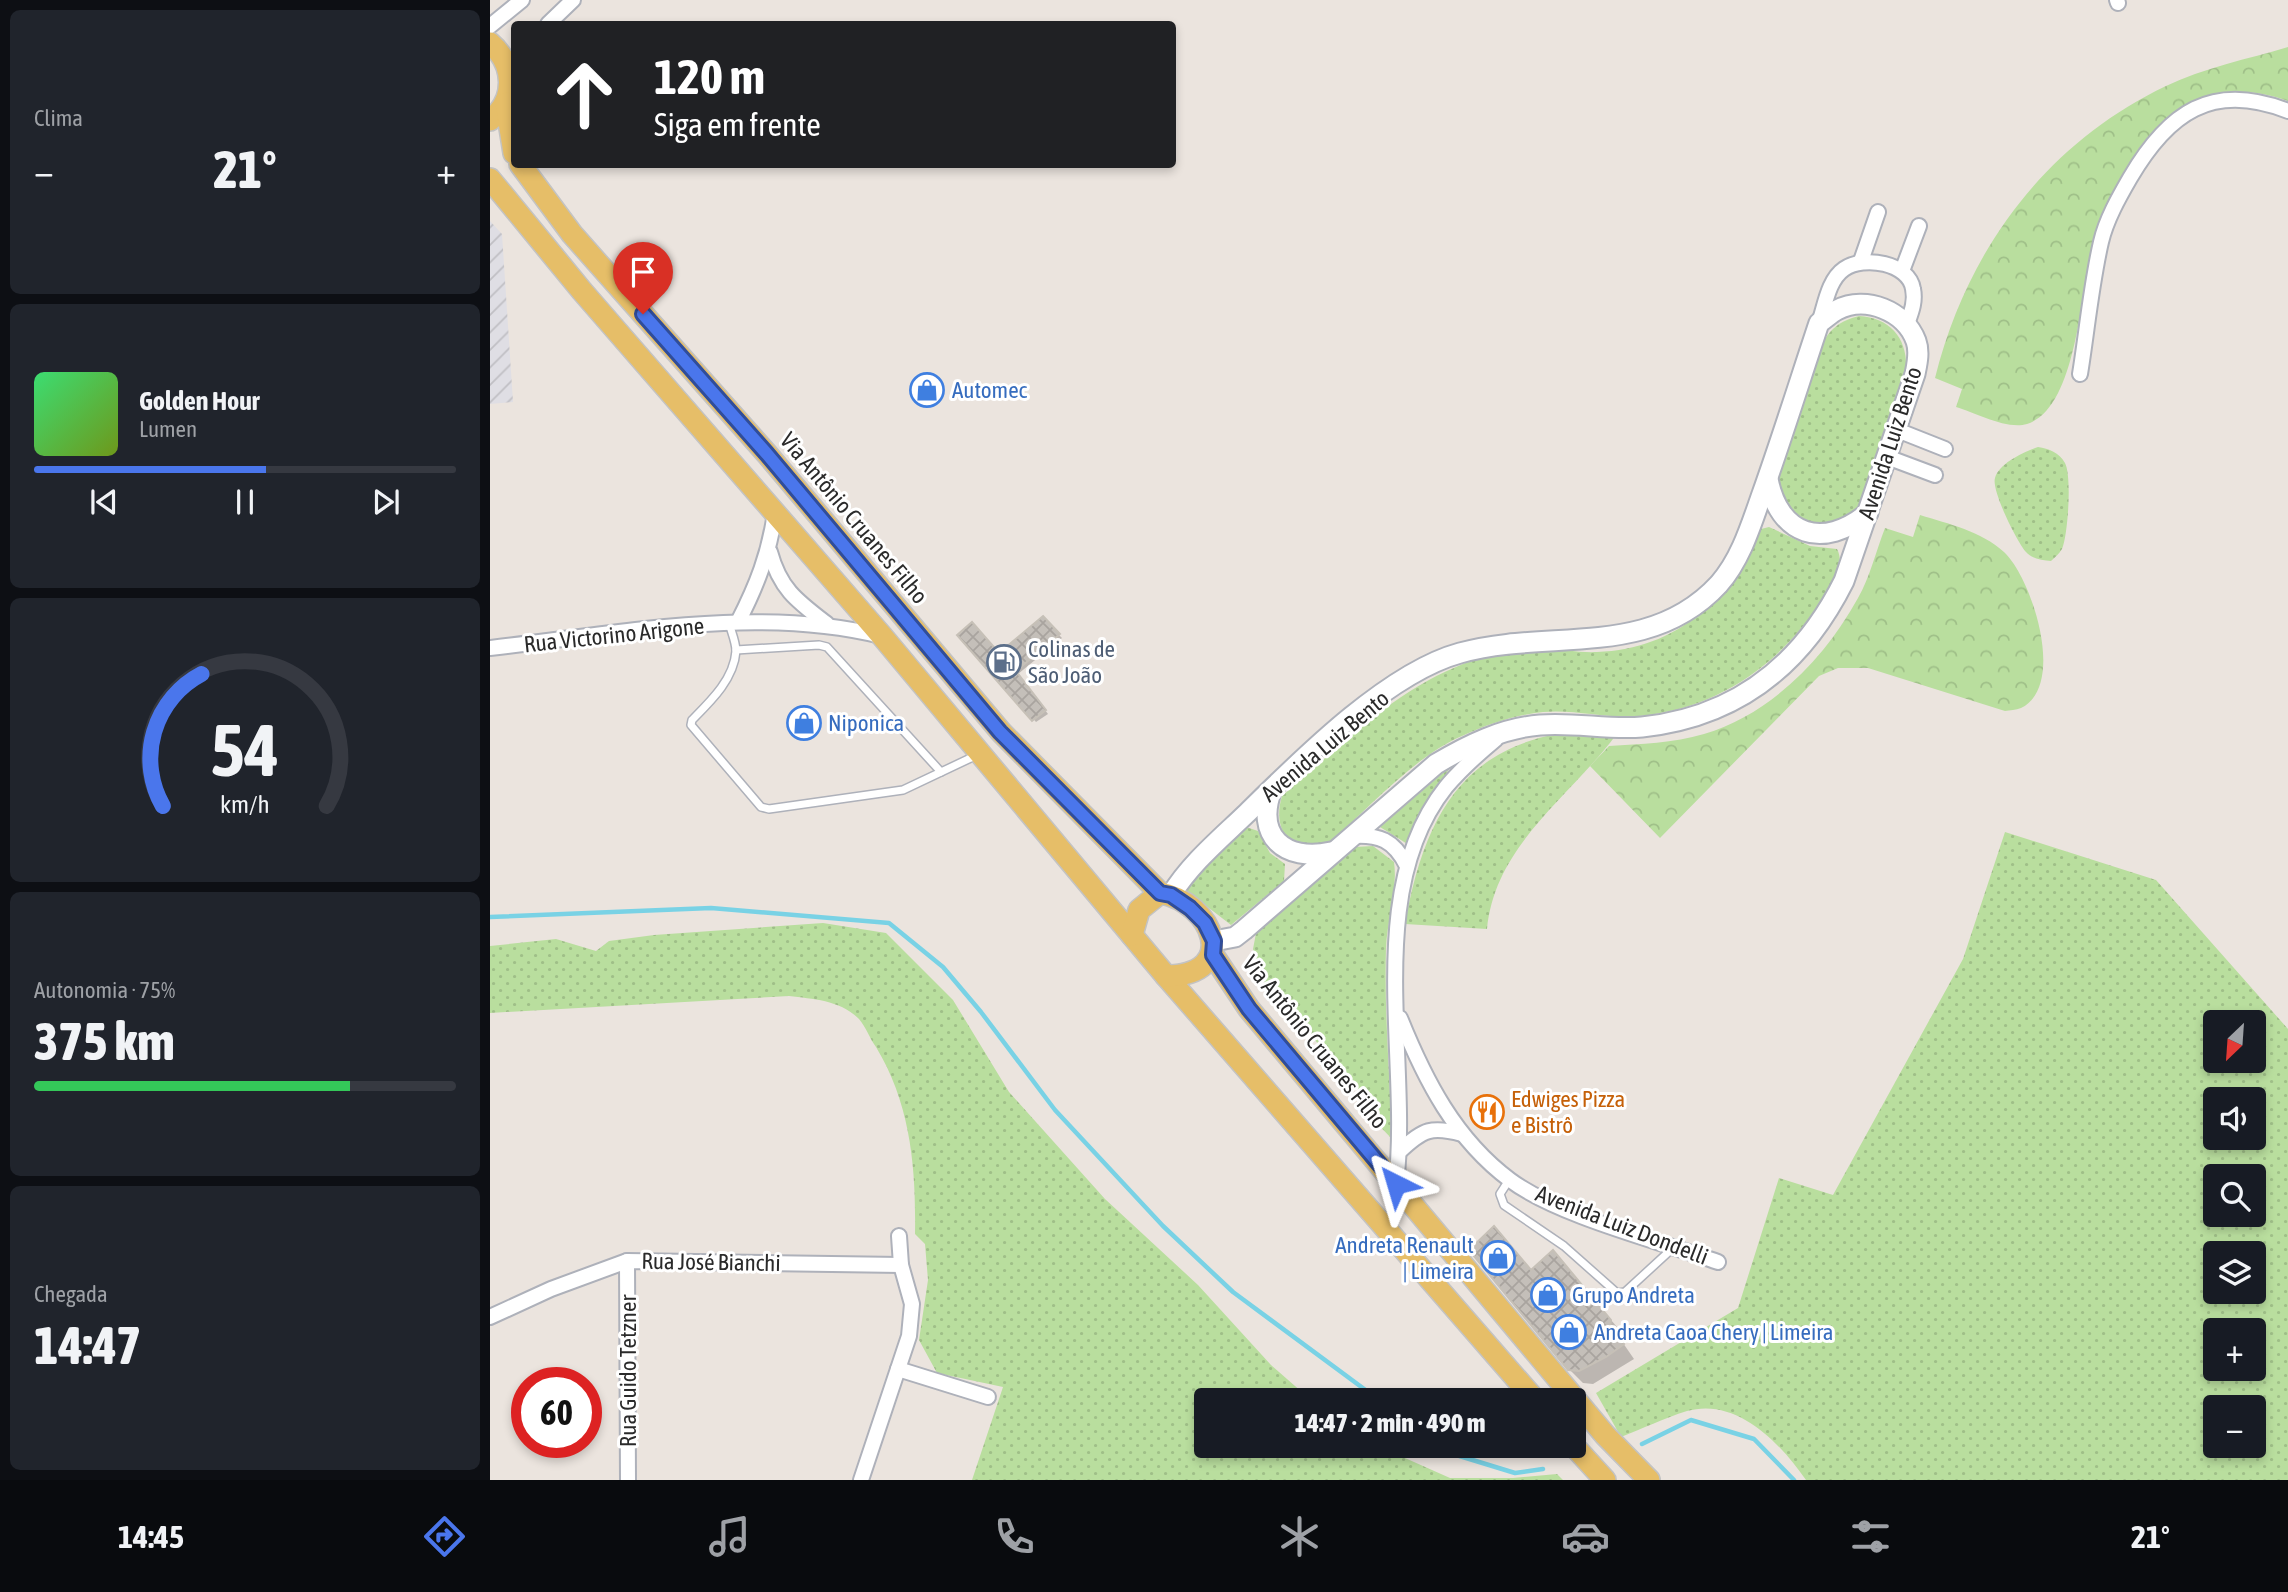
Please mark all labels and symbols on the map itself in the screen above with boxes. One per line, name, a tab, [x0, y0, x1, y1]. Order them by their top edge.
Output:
pin	[613, 242, 673, 314]
street label: Avenida Luiz Bento	[1853, 364, 1927, 522]
shop icon: Automec	[908, 371, 946, 409]
place label: Automec	[952, 377, 1027, 403]
street label: Via Antônio Cruanes Filho	[775, 427, 933, 609]
street label: Rua Victorino Arigone	[523, 613, 705, 657]
place label: Colinas de São João	[1028, 636, 1115, 688]
fuel station icon: Colinas de São João	[985, 643, 1023, 681]
street label: Avenida Luiz Bento	[1256, 685, 1394, 807]
shop icon: Niponica	[785, 704, 823, 742]
place label: Niponica	[828, 710, 904, 736]
street label: Via Antônio Cruanes Filho	[1237, 950, 1393, 1134]
north arrow	[2203, 1010, 2266, 1073]
place label: Edwiges Pizza e Bistrô	[1511, 1086, 1625, 1138]
restaurant icon: Edwiges Pizza e Bistrô	[1468, 1093, 1506, 1131]
position arrow	[1359, 1147, 1433, 1221]
street label: Avenida Luiz Dondelli	[1532, 1180, 1712, 1270]
place label: Andreta Renault | Limeira	[1335, 1232, 1474, 1284]
shop icon: Andreta Renault | Limeira	[1479, 1239, 1517, 1277]
street label: Rua José Bianchi	[641, 1248, 781, 1276]
shop icon: Grupo Andreta	[1529, 1276, 1567, 1314]
place label: Grupo Andreta	[1572, 1282, 1695, 1308]
street label: Rua Guido Tetzner	[615, 1294, 641, 1447]
shop icon: Andreta Caoa Chery | Limeira	[1550, 1313, 1588, 1351]
place label: Andreta Caoa Chery | Limeira	[1594, 1319, 1833, 1345]
speed limit sign: 60	[511, 1367, 602, 1458]

